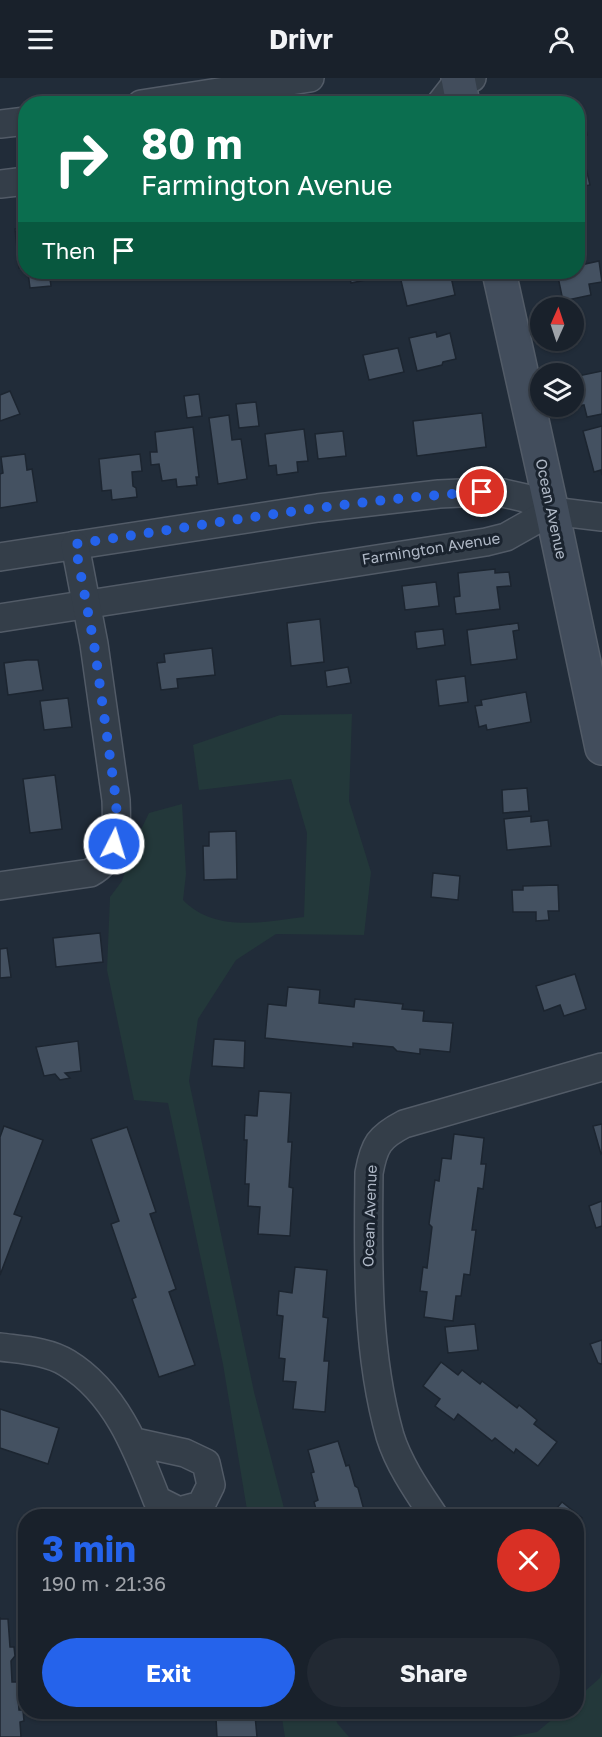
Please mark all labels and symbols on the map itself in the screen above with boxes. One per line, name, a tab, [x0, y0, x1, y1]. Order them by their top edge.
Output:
north arrow	[530, 297, 584, 351]
street label: Ocean Avenue	[533, 457, 571, 561]
pin	[456, 466, 507, 517]
street label: Farmington Avenue	[360, 528, 501, 568]
position arrow	[82, 812, 146, 876]
street label: Ocean Avenue	[358, 1164, 380, 1267]

